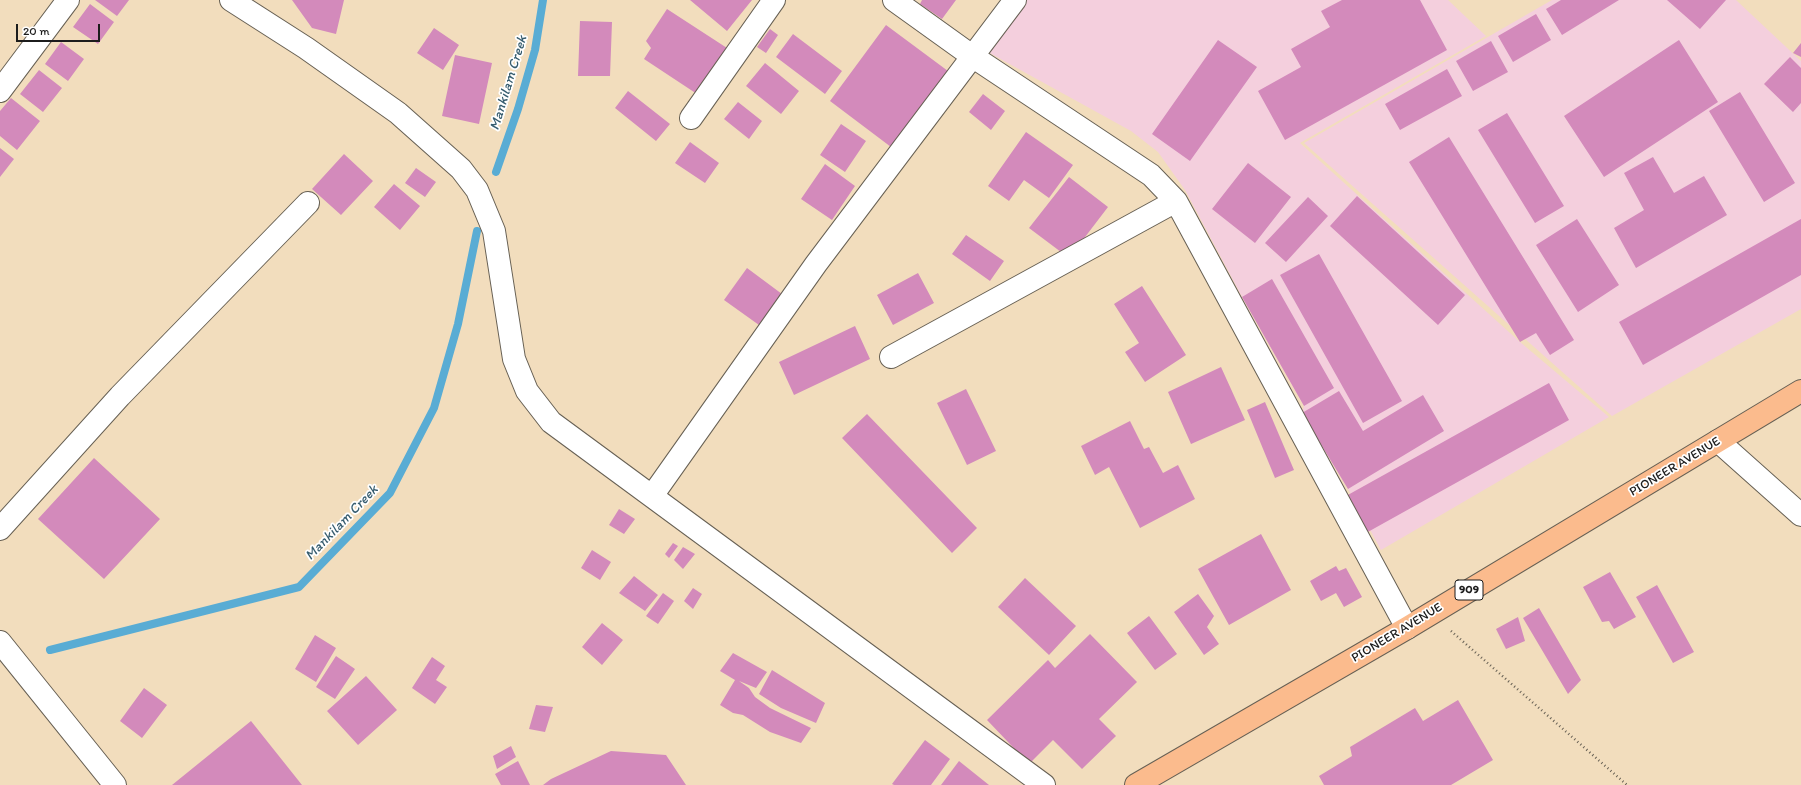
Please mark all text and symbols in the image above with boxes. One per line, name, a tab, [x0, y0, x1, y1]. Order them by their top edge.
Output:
scale bar	[18, 16, 102, 42]
text: 20 m	[23, 24, 50, 38]
water label: Mankilam Creek	[487, 34, 531, 132]
street label: PIONEER AVENUE	[1627, 434, 1723, 500]
water label: Mankilam Creek	[302, 482, 382, 564]
road number: 909	[1455, 580, 1483, 600]
street label: PIONEER AVENUE	[1349, 600, 1445, 666]

